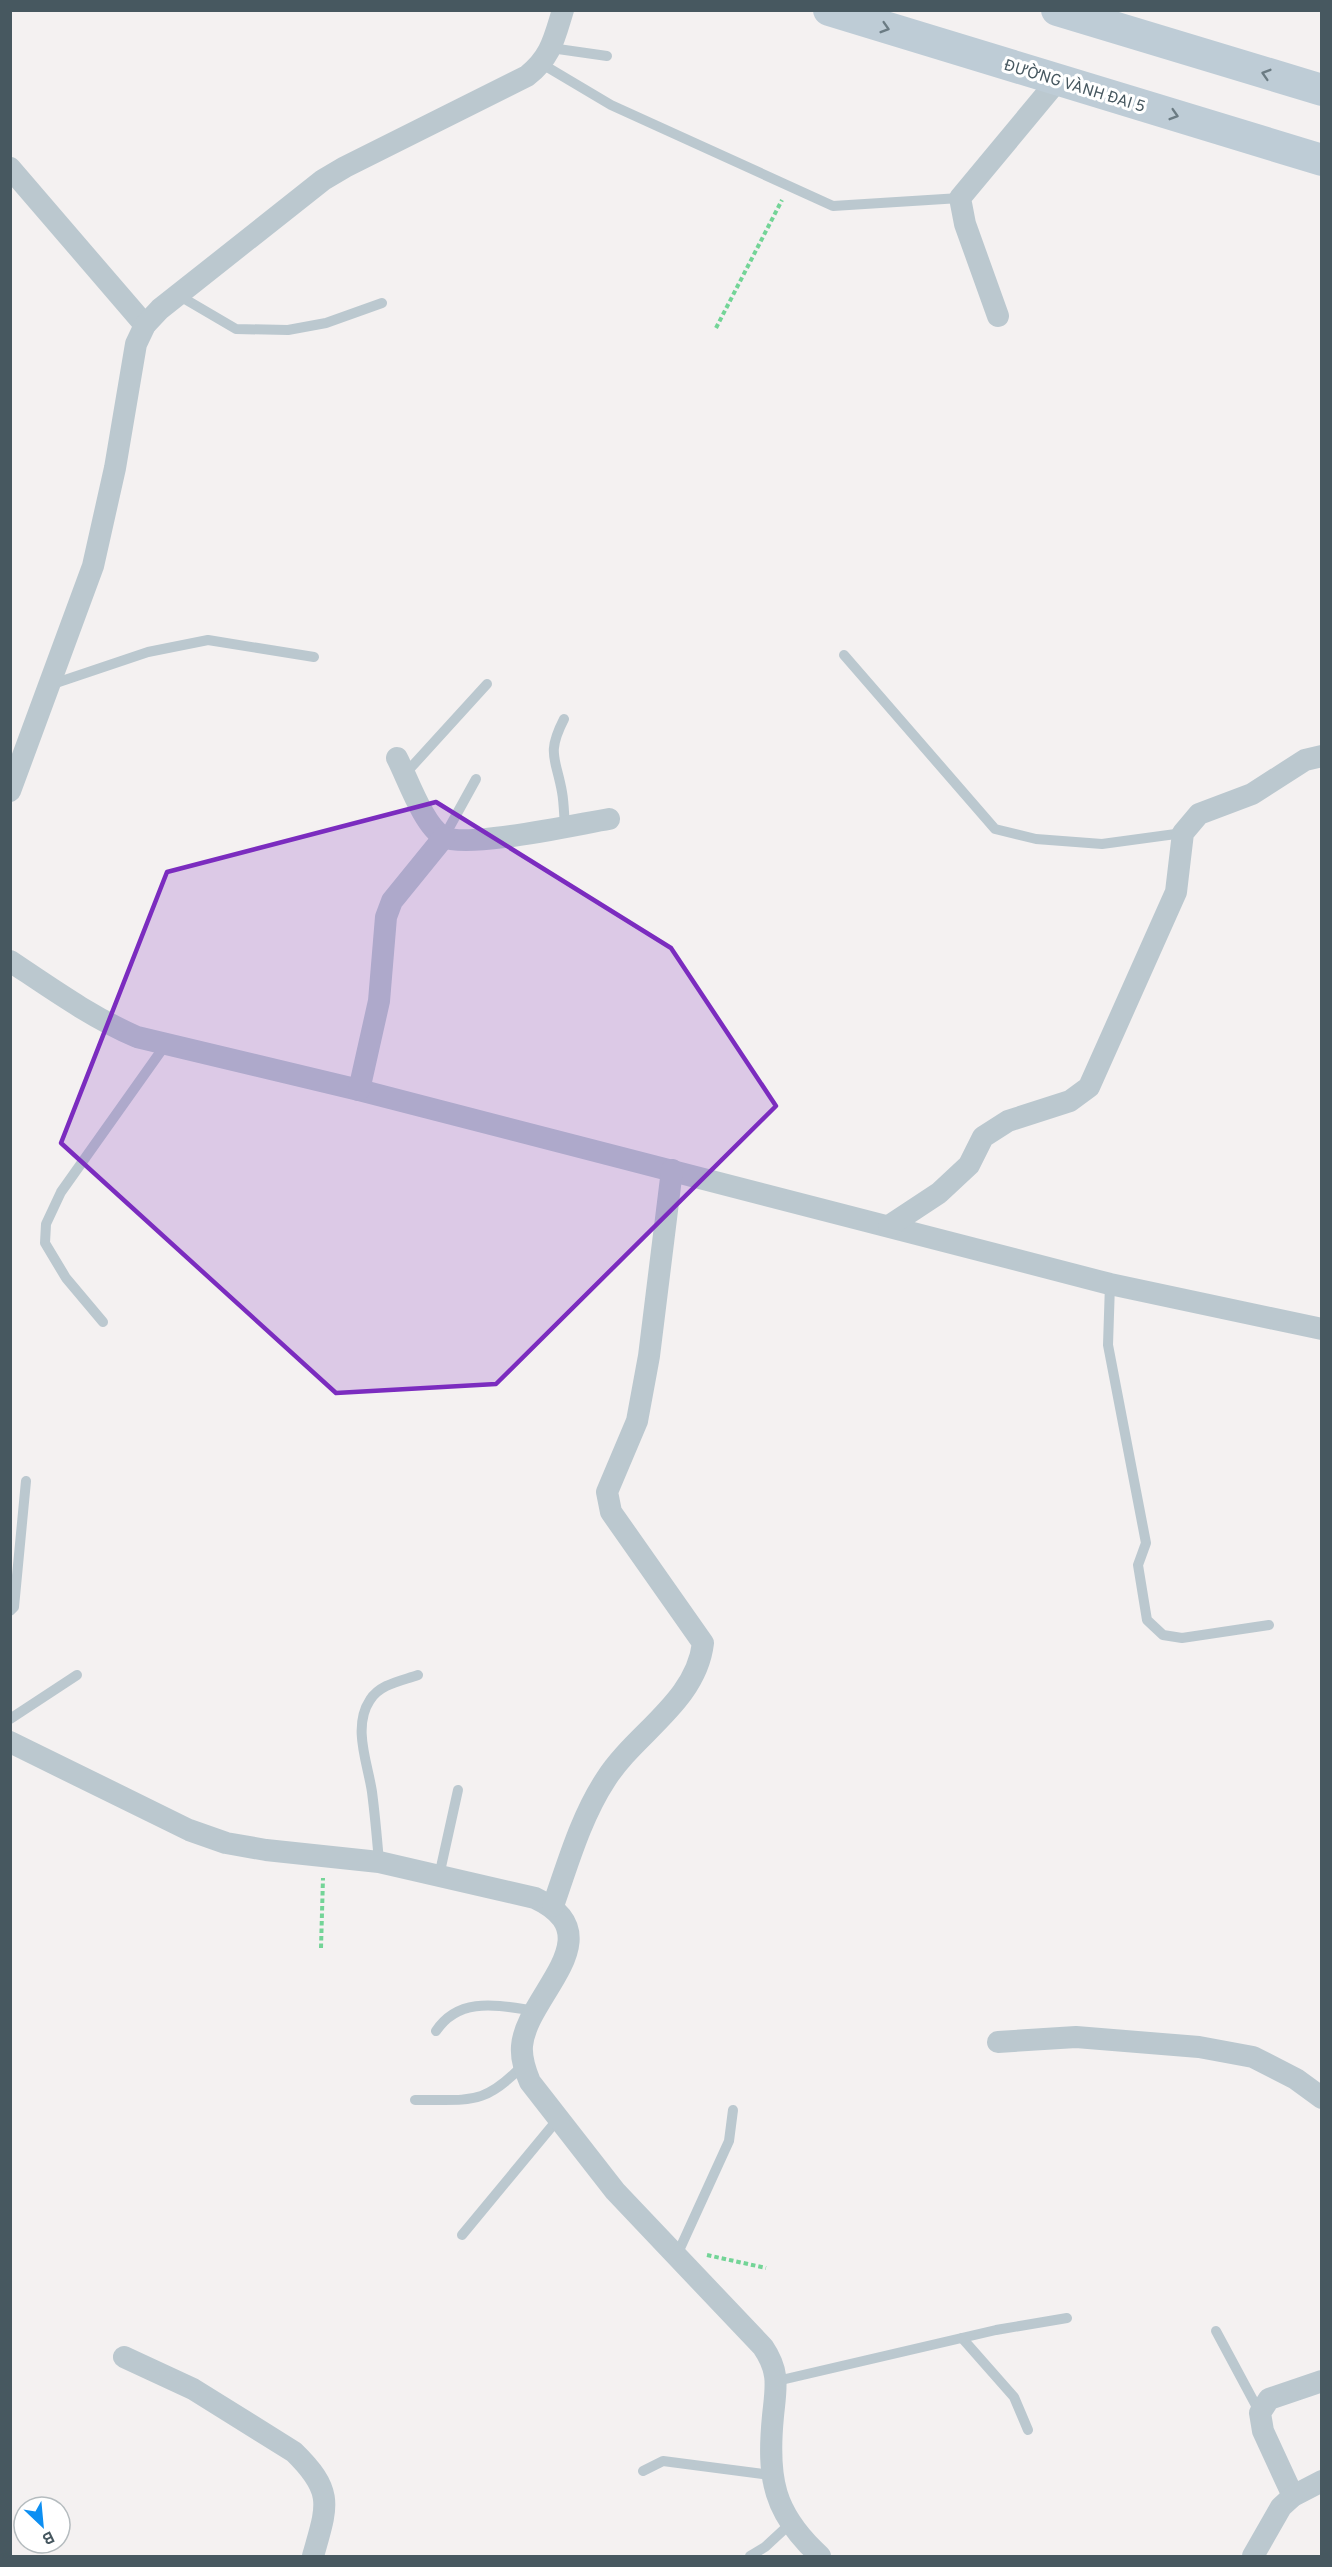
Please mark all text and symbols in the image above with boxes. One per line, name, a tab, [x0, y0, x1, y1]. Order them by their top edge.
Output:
one-way arrow	[879, 20, 890, 33]
street label: ĐƯỜNG VÀNH ĐAI 5	[1001, 54, 1148, 118]
one-way arrow	[1261, 68, 1271, 81]
one-way arrow	[1168, 108, 1179, 121]
north arrow	[12, 2495, 72, 2555]
text: B	[38, 2525, 57, 2548]

